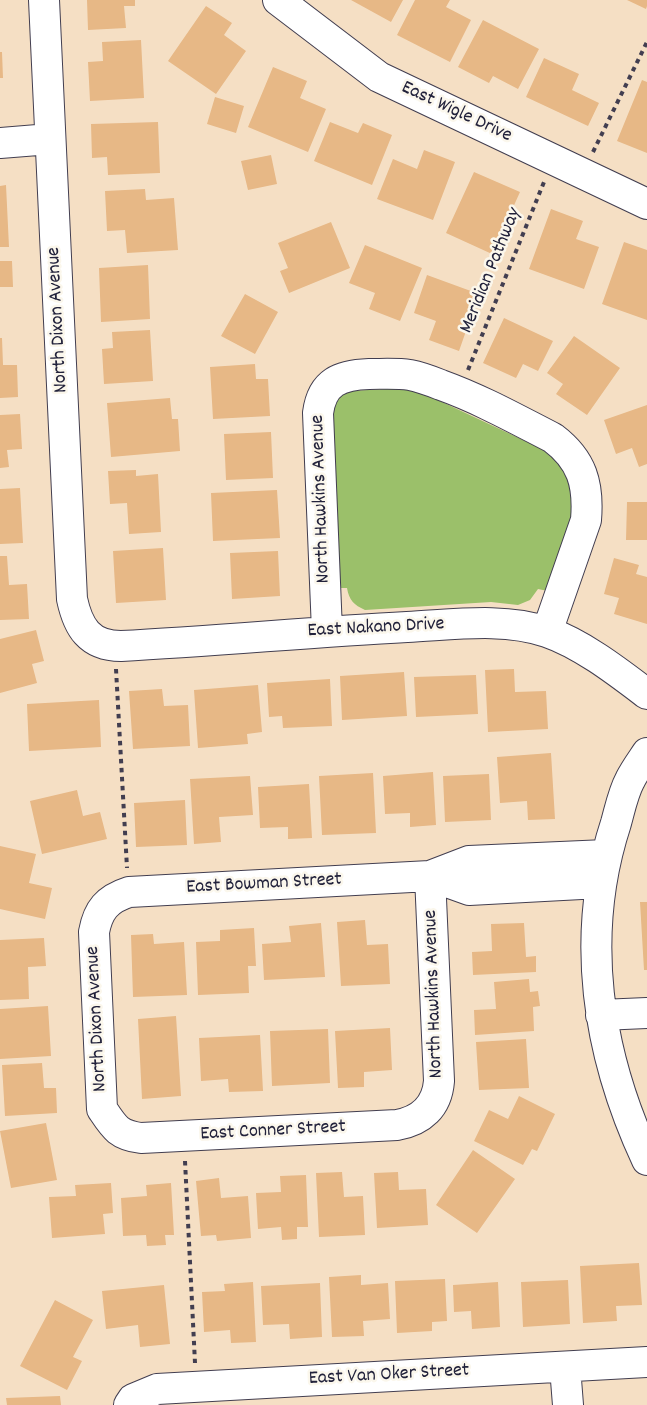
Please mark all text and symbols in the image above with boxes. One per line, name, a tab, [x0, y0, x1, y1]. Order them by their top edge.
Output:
street label: East Wigle Drive	[397, 77, 515, 149]
street label: Meridian Pathway	[456, 205, 528, 337]
street label: North Dixon Avenue	[43, 246, 75, 394]
street label: North Hawkins Avenue	[307, 414, 337, 584]
street label: East Nakano Drive	[307, 613, 445, 645]
street label: East Bowman Street	[186, 869, 342, 901]
street label: North Hawkins Avenue	[420, 909, 450, 1079]
street label: North Dixon Avenue	[82, 945, 114, 1093]
street label: East Conner Street	[200, 1116, 346, 1148]
street label: East Van Oker Street	[308, 1360, 470, 1392]

